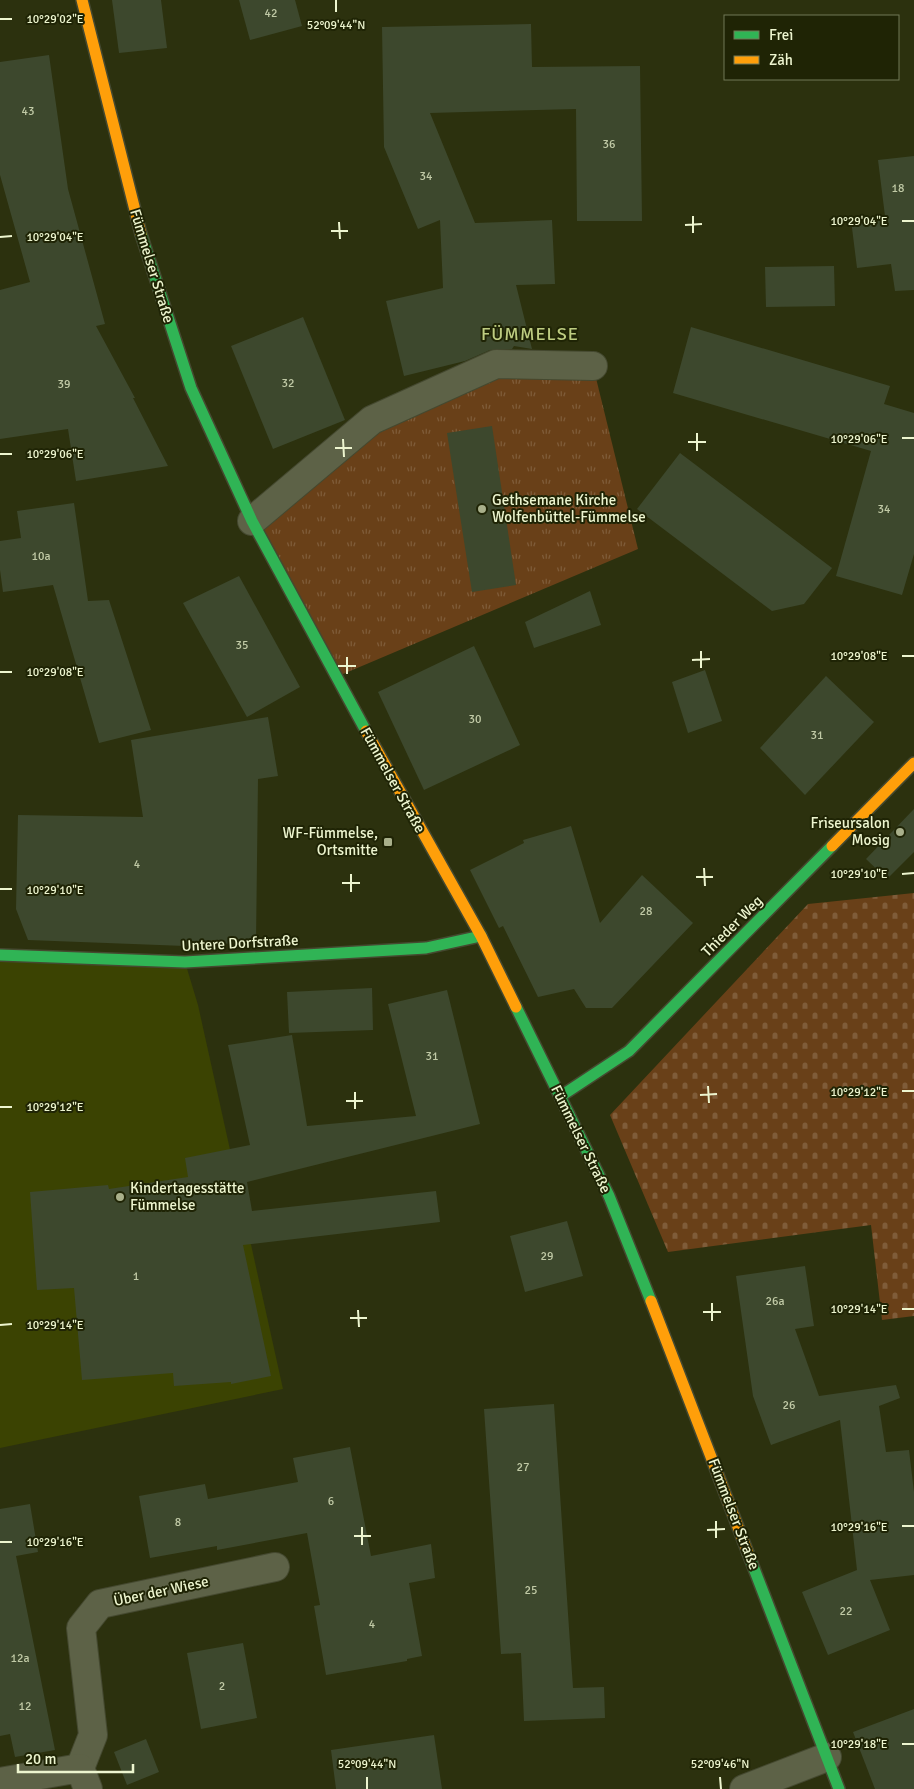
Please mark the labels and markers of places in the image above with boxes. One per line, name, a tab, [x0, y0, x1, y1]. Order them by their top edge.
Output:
place label: Gethsemane Kirche Wolfenbüttel-Fümmelse	[492, 491, 646, 526]
marker: Gethsemane Kirche Wolfenbüttel-Fümmelse	[476, 503, 488, 515]
place label: Friseursalon Mosig	[810, 814, 890, 849]
place label: WF-Fümmelse, Ortsmitte	[283, 824, 378, 859]
marker: Friseursalon Mosig	[894, 826, 906, 838]
marker: WF-Fümmelse, Ortsmitte	[382, 836, 394, 848]
place label: Kindertagesstätte Fümmelse	[130, 1179, 244, 1214]
marker: Kindertagesstätte Fümmelse	[114, 1191, 126, 1203]

